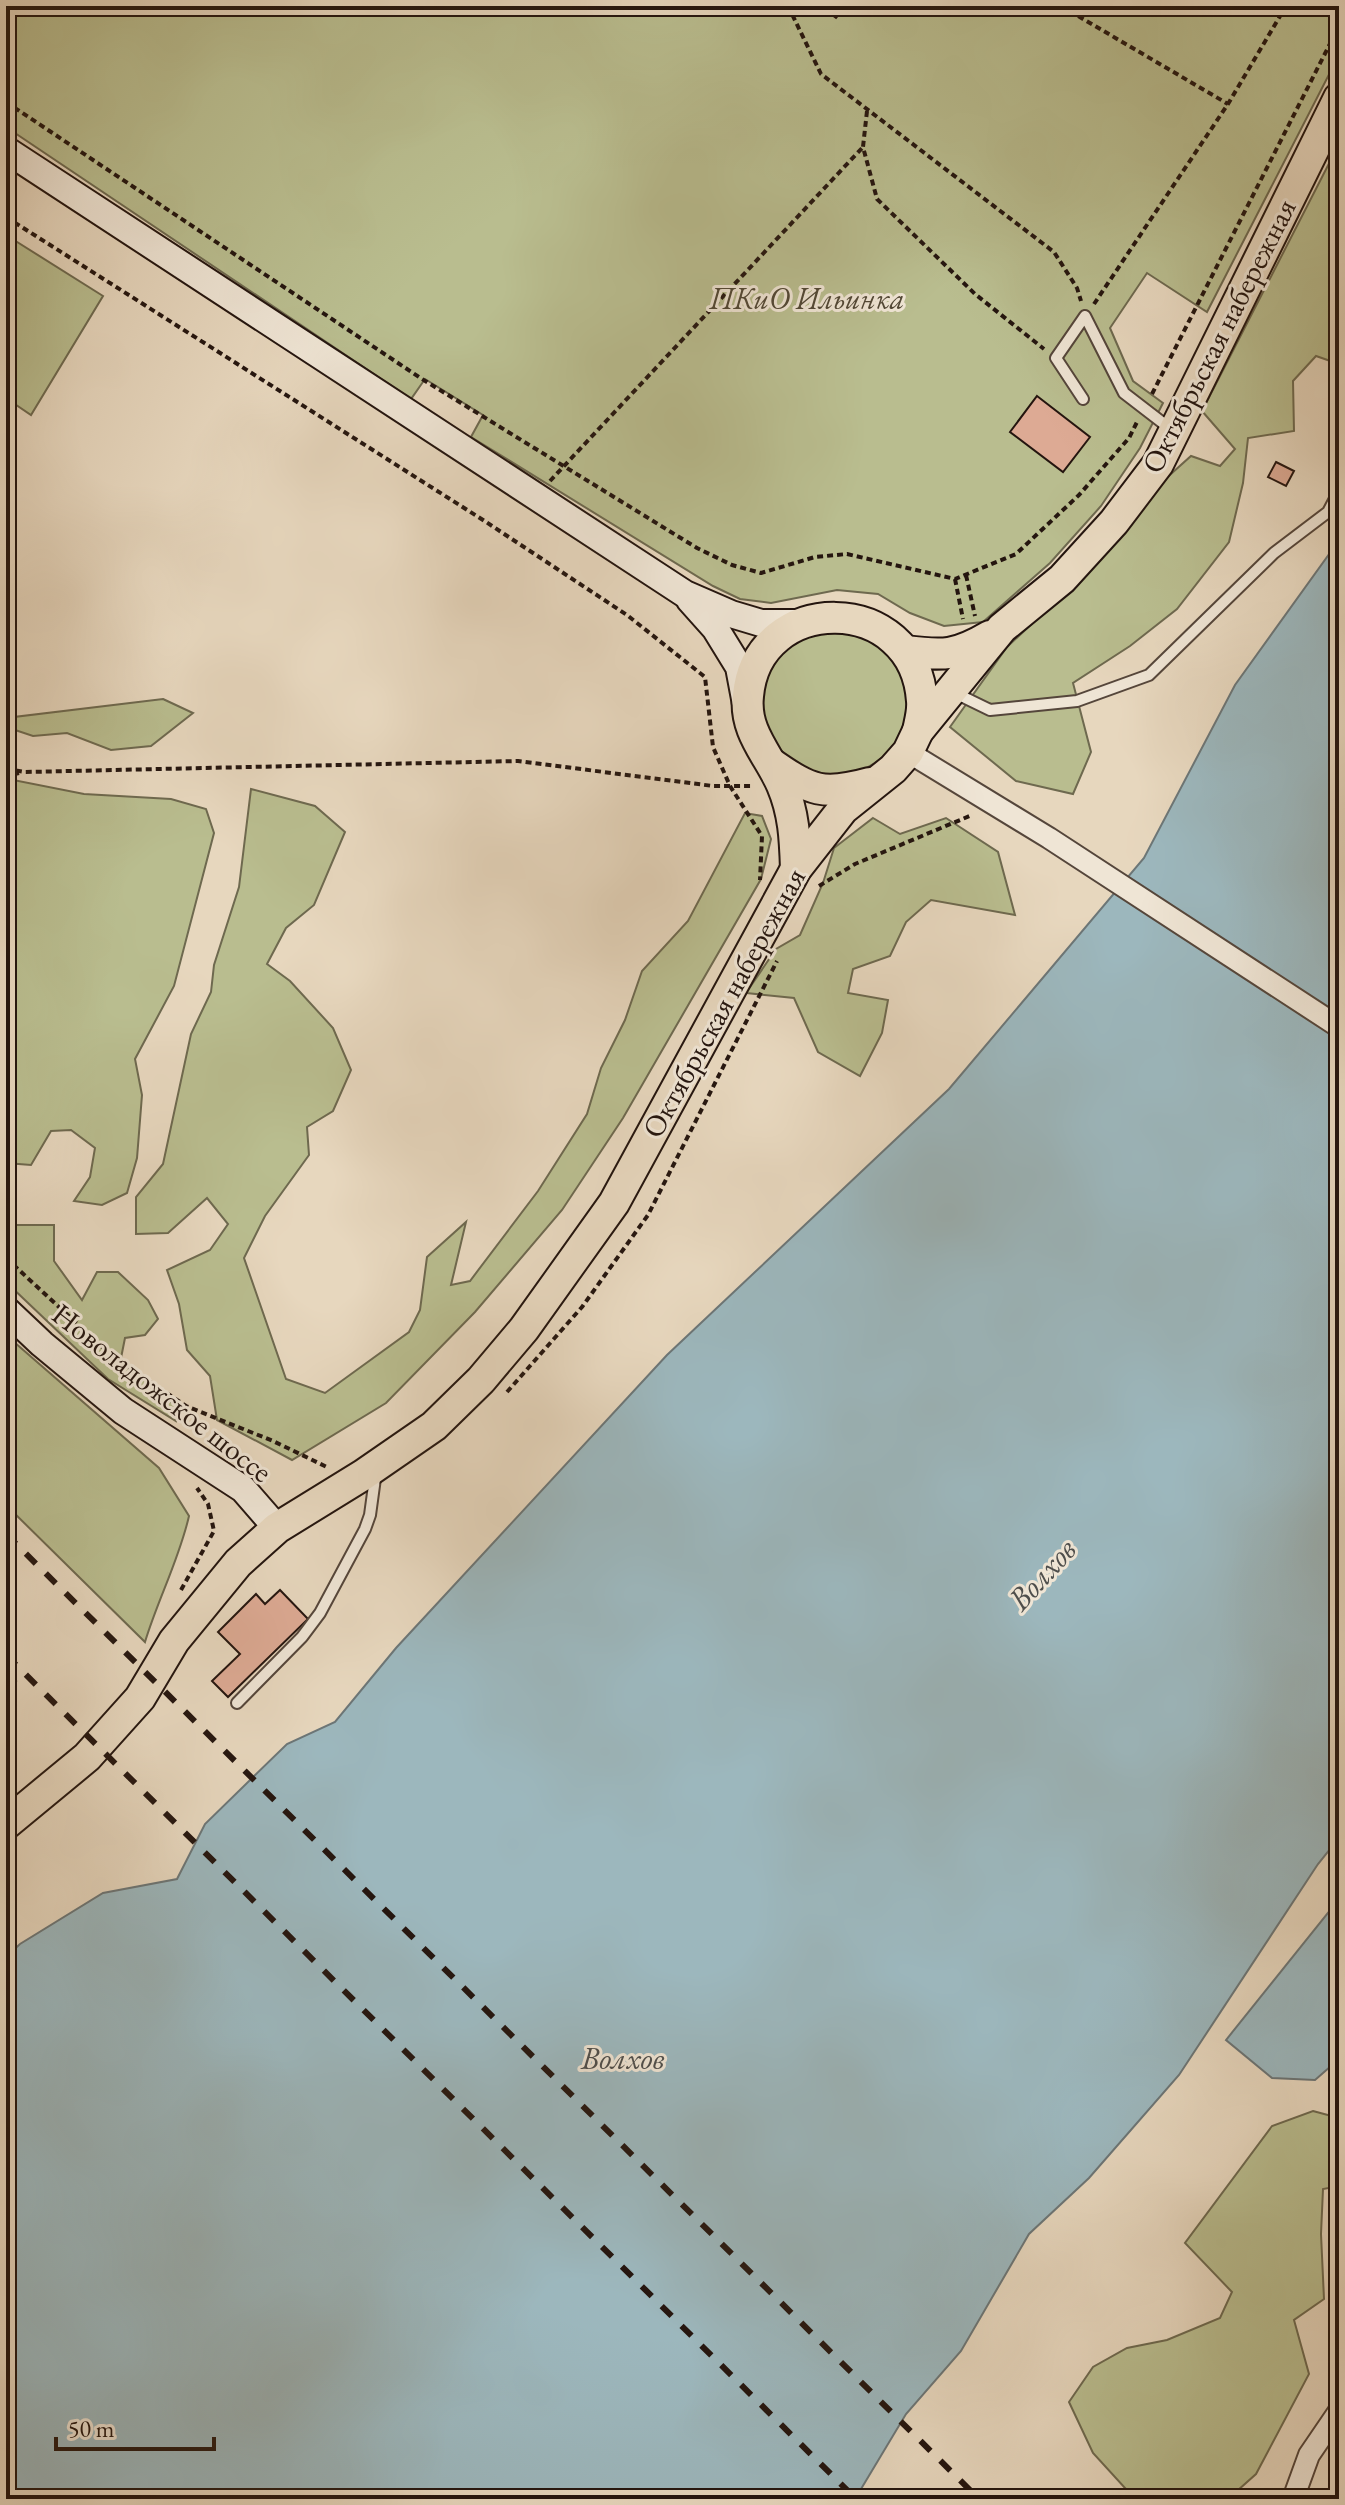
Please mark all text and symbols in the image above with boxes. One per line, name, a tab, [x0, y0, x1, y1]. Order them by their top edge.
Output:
street label: Октябрьская набережная	[1132, 192, 1305, 480]
park label: ПКиО Ильинка	[708, 279, 905, 318]
street label: Октябрьская набережная	[633, 861, 814, 1145]
street label: Новоладожское шоссе	[44, 1294, 280, 1491]
water label: Волхов	[998, 1529, 1086, 1620]
water label: Волхов	[580, 2037, 665, 2079]
scale bar	[56, 2401, 214, 2451]
text: 50 m	[68, 2413, 115, 2444]

